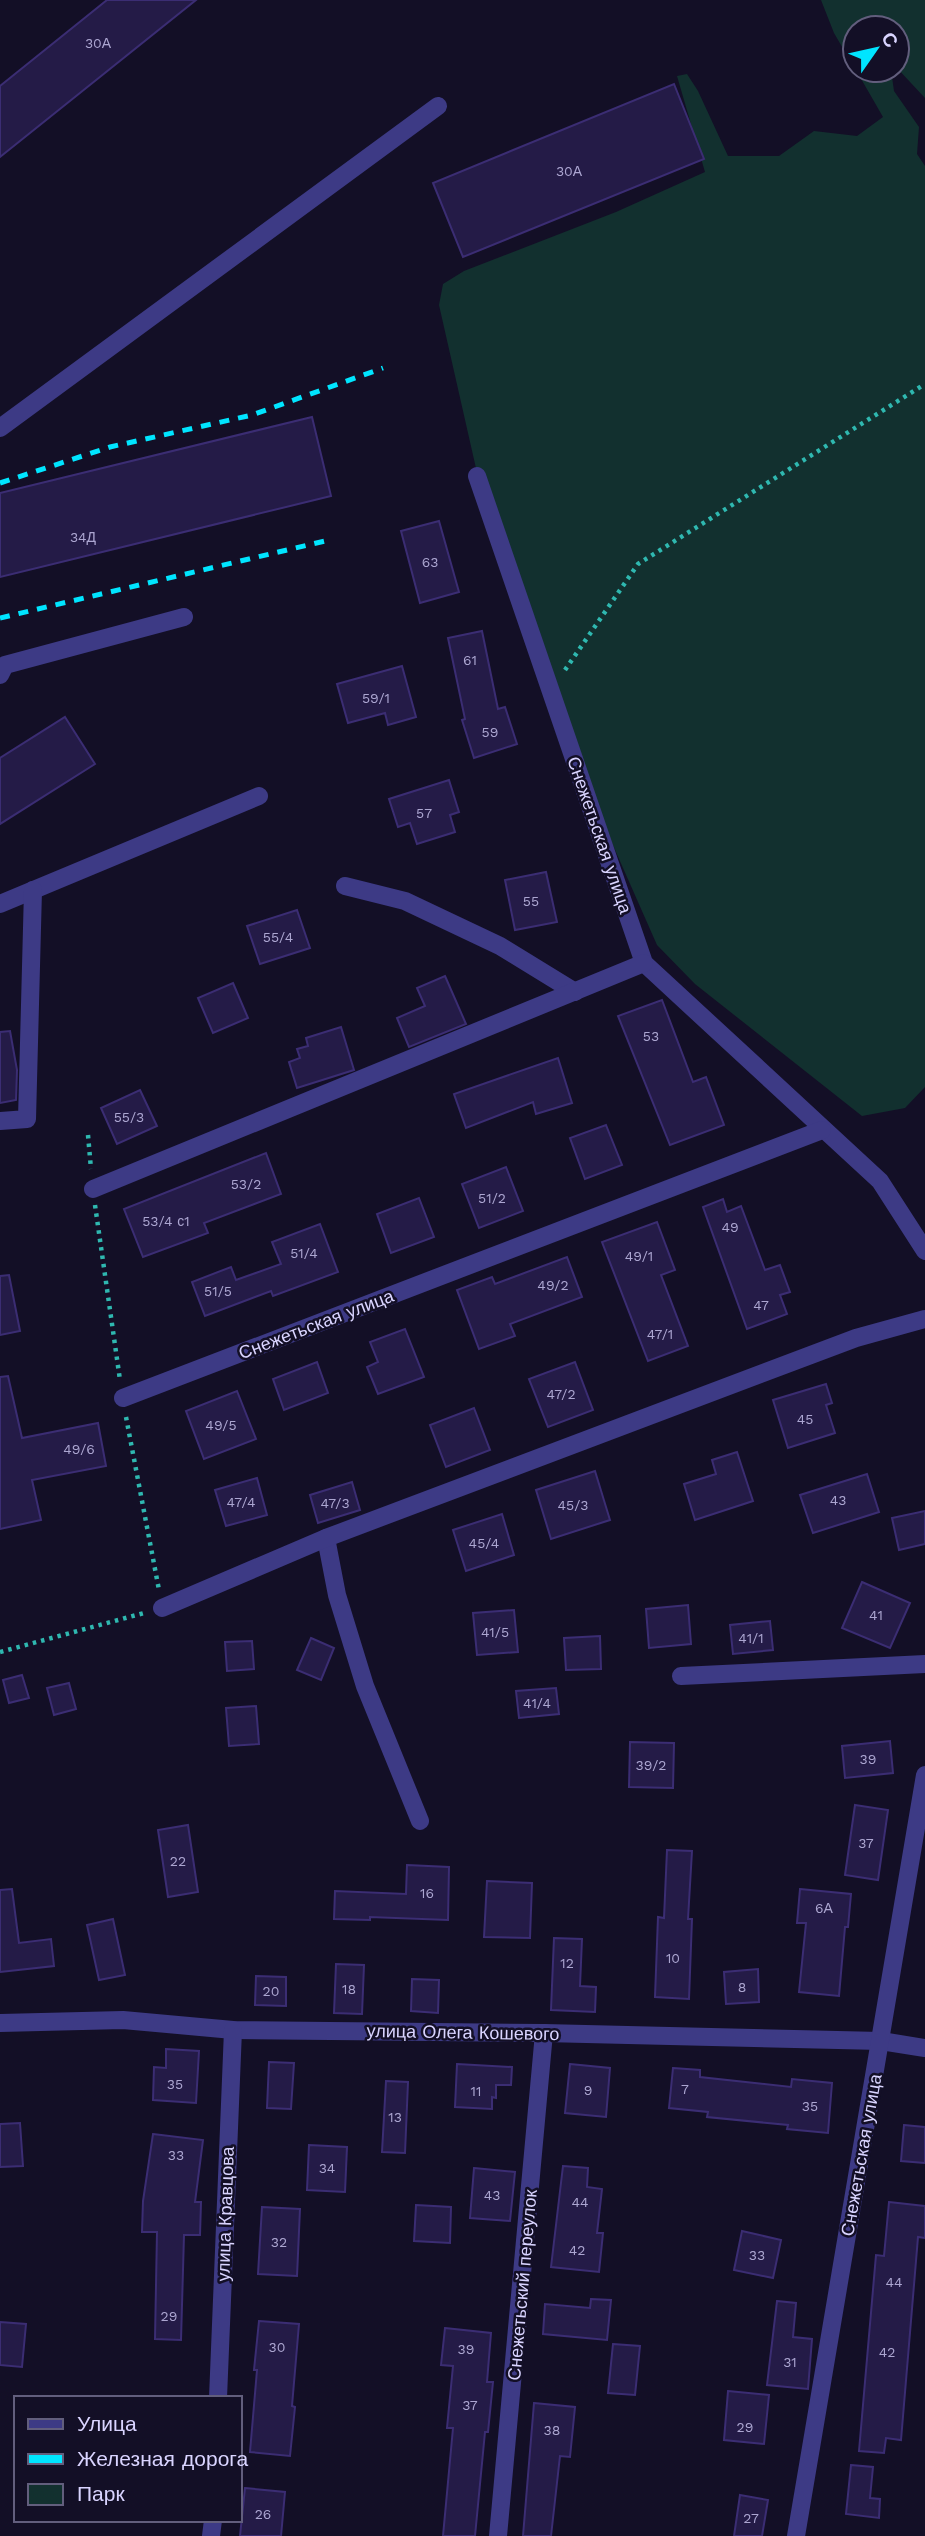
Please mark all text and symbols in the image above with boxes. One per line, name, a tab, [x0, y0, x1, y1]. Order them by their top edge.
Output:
north arrow	[841, 14, 911, 84]
text: С	[876, 28, 903, 52]
house number: 30А	[85, 35, 112, 51]
house number: 30А	[556, 163, 583, 179]
house number: 34Д	[70, 529, 97, 545]
house number: 63	[422, 554, 438, 570]
house number: 61	[463, 652, 477, 668]
house number: 59/1	[362, 690, 390, 706]
house number: 59	[482, 724, 498, 740]
street label: Снежетьская улица	[563, 754, 637, 917]
house number: 57	[416, 805, 432, 821]
house number: 55	[523, 893, 539, 909]
house number: 55/4	[263, 929, 293, 945]
house number: 53	[643, 1028, 659, 1044]
house number: 55/3	[114, 1109, 144, 1125]
house number: 53/2	[231, 1176, 261, 1192]
house number: 51/2	[478, 1190, 506, 1206]
house number: 53/4 с1	[142, 1213, 190, 1229]
house number: 49	[721, 1219, 739, 1235]
house number: 51/4	[290, 1245, 318, 1261]
house number: 49/1	[625, 1248, 653, 1264]
house number: 49/2	[537, 1277, 569, 1293]
house number: 51/5	[204, 1283, 232, 1299]
street label: Снежетьская улица	[235, 1284, 397, 1363]
house number: 47	[753, 1297, 769, 1313]
house number: 47/1	[647, 1326, 673, 1342]
house number: 47/2	[546, 1386, 576, 1402]
house number: 45	[797, 1411, 813, 1427]
house number: 49/5	[205, 1417, 237, 1433]
house number: 49/6	[63, 1441, 95, 1457]
house number: 43	[830, 1492, 846, 1508]
house number: 47/4	[226, 1494, 256, 1510]
house number: 47/3	[320, 1495, 350, 1511]
house number: 45/3	[558, 1497, 588, 1513]
house number: 45/4	[469, 1535, 499, 1551]
house number: 41	[869, 1607, 883, 1623]
house number: 41/5	[481, 1624, 509, 1640]
house number: 41/1	[738, 1630, 764, 1646]
house number: 41/4	[523, 1695, 551, 1711]
house number: 39	[860, 1751, 876, 1767]
house number: 39/2	[636, 1757, 666, 1773]
house number: 37	[858, 1835, 874, 1851]
house number: 22	[170, 1853, 186, 1869]
house number: 16	[420, 1885, 434, 1901]
house number: 6А	[815, 1900, 834, 1916]
house number: 10	[666, 1950, 680, 1966]
house number: 12	[560, 1955, 574, 1971]
house number: 8	[738, 1979, 746, 1995]
house number: 18	[342, 1981, 356, 1997]
house number: 20	[263, 1983, 279, 1999]
street label: улица Олега Кошевого	[366, 2020, 560, 2044]
street label: Снежетьская улица	[836, 2071, 886, 2238]
house number: 35	[167, 2076, 183, 2092]
house number: 7	[681, 2081, 689, 2097]
house number: 9	[584, 2082, 592, 2098]
house number: 11	[471, 2083, 481, 2099]
house number: 35	[802, 2098, 818, 2114]
house number: 13	[388, 2109, 402, 2125]
street label: улица Кравцова	[212, 2145, 238, 2282]
house number: 33	[168, 2147, 184, 2163]
house number: 34	[319, 2160, 335, 2176]
house number: 43	[484, 2187, 500, 2203]
street label: Снежетьский переулок	[503, 2188, 541, 2381]
house number: 44	[571, 2194, 589, 2210]
house number: 32	[271, 2234, 287, 2250]
house number: 42	[569, 2242, 585, 2258]
house number: 33	[749, 2247, 765, 2263]
house number: 44	[885, 2274, 903, 2290]
house number: 29	[161, 2308, 177, 2324]
house number: 30	[269, 2339, 285, 2355]
house number: 39	[458, 2341, 474, 2357]
house number: 42	[879, 2344, 895, 2360]
house number: 31	[783, 2354, 797, 2370]
legend	[14, 2396, 242, 2522]
house number: 37	[462, 2397, 478, 2413]
text: Улица	[77, 2411, 137, 2436]
house number: 29	[737, 2419, 753, 2435]
house number: 38	[544, 2422, 560, 2438]
text: Железная дорога	[77, 2446, 249, 2471]
text: Парк	[77, 2481, 125, 2506]
house number: 26	[255, 2506, 271, 2522]
house number: 27	[743, 2510, 759, 2526]

